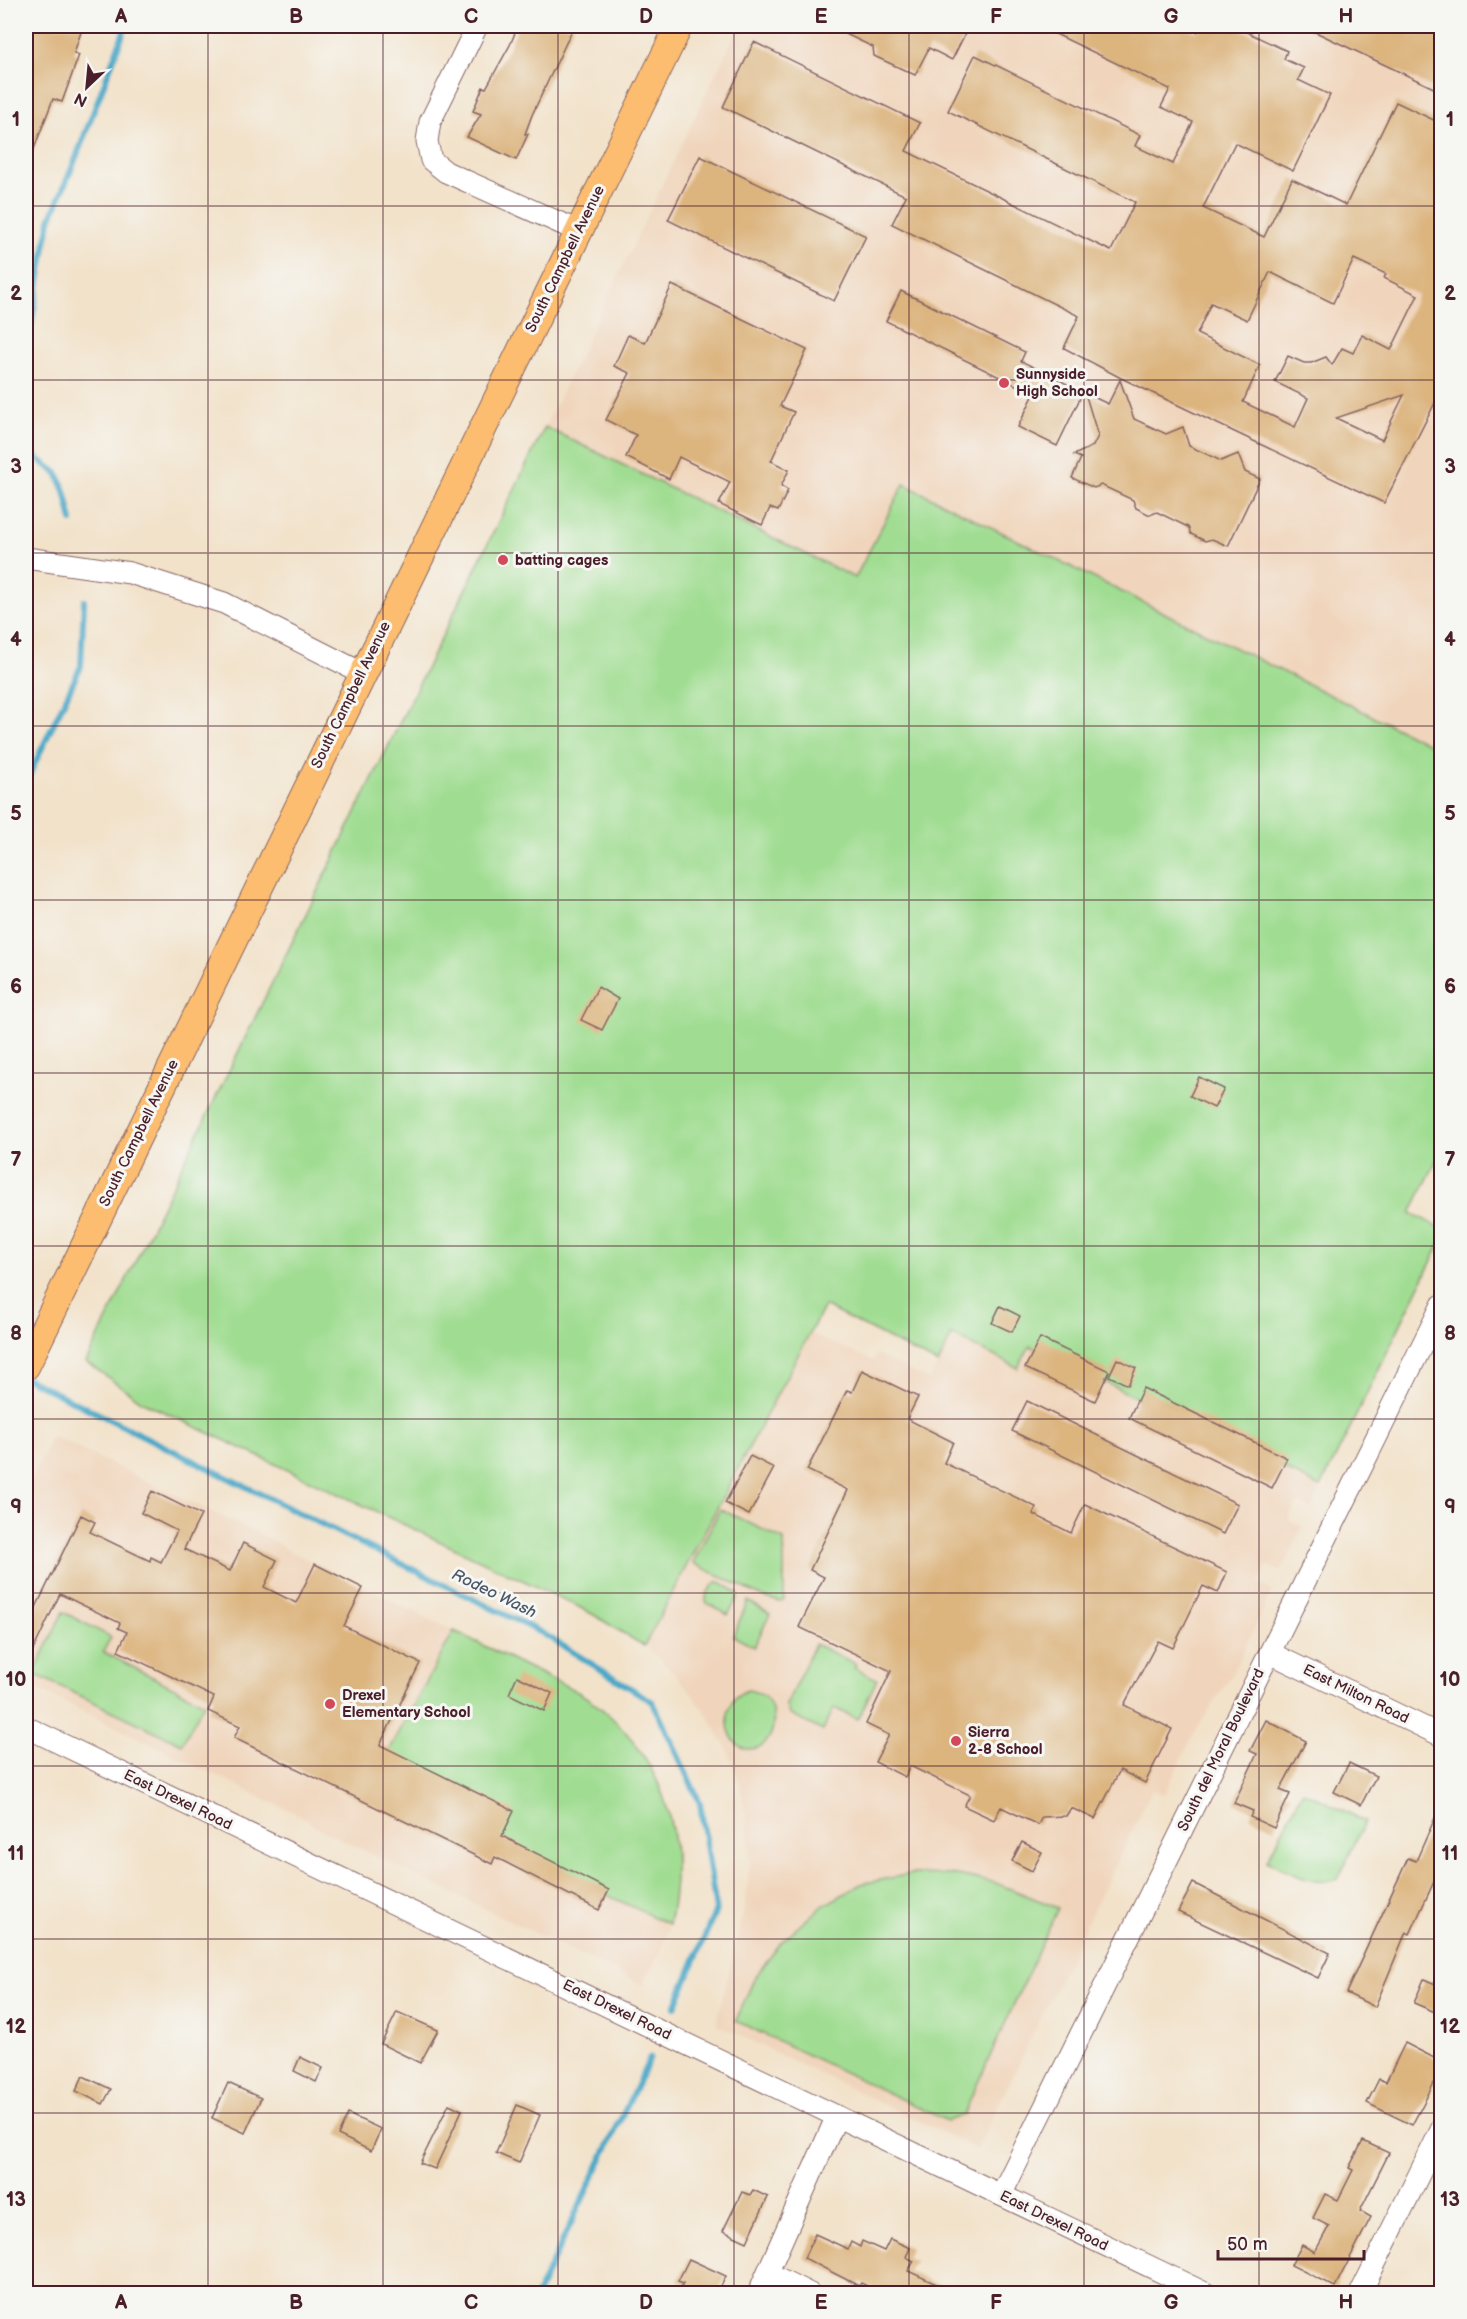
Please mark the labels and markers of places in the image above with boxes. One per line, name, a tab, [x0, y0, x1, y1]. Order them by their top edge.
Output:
place label: Sunnyside High School	[1016, 365, 1098, 401]
marker: Sunnyside High School	[997, 376, 1011, 390]
place label: batting cages	[515, 551, 608, 570]
marker: batting cages	[496, 553, 510, 567]
place label: Drexel Elementary School	[342, 1686, 470, 1722]
marker: Drexel Elementary School	[323, 1697, 337, 1711]
place label: Sierra 2-8 School	[968, 1723, 1043, 1759]
marker: Sierra 2-8 School	[949, 1734, 963, 1748]

